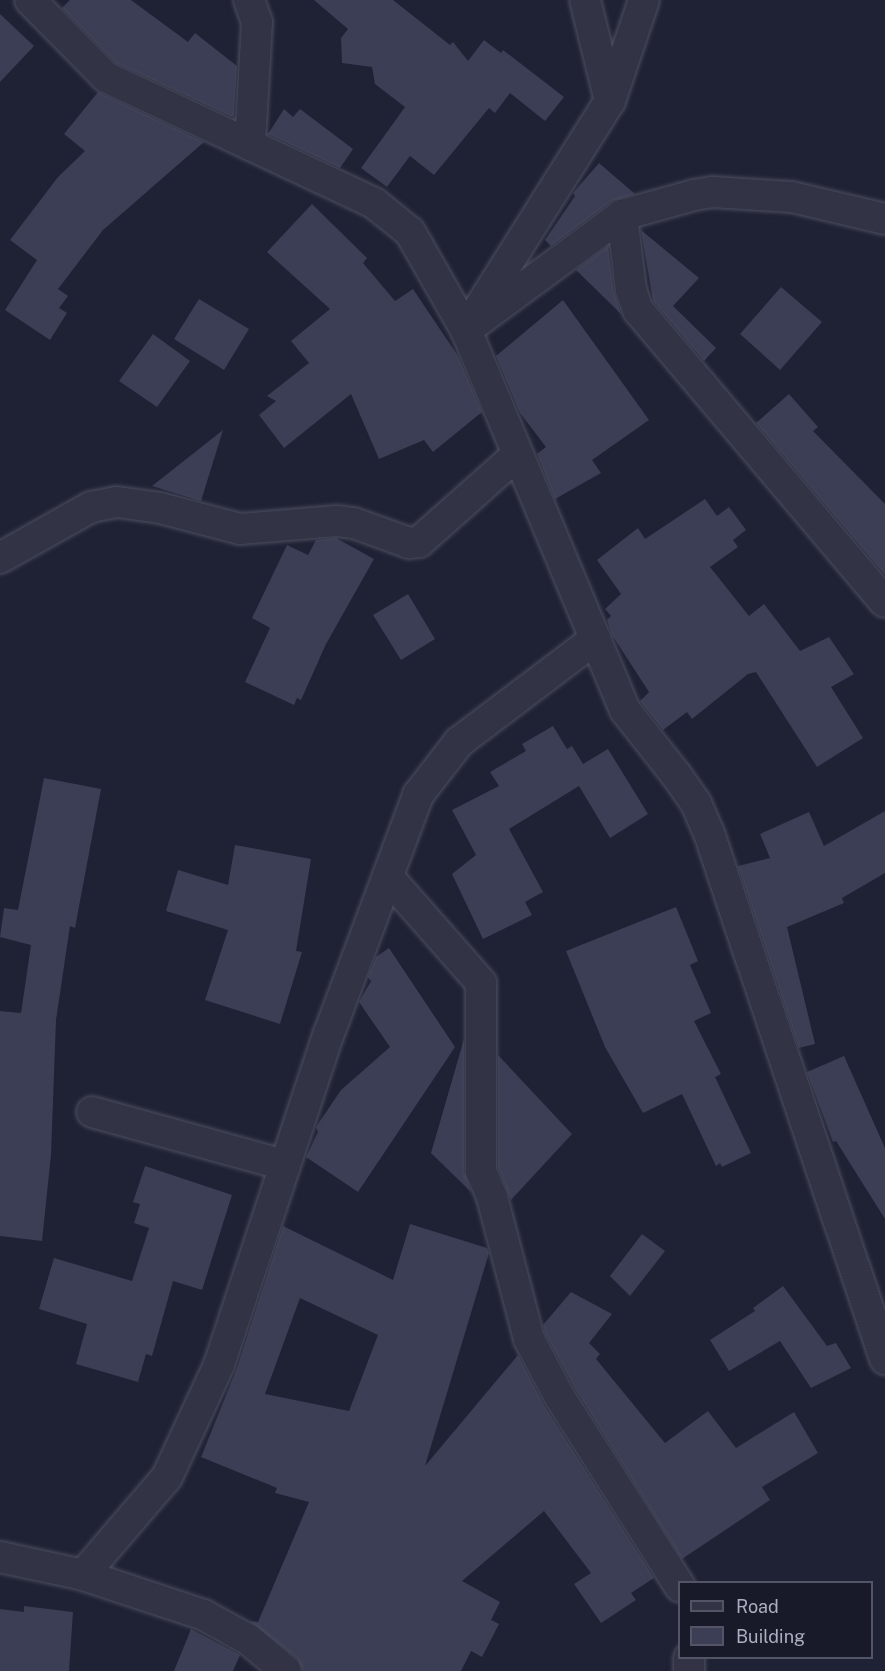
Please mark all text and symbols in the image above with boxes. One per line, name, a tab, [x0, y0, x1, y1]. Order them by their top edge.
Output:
legend	[678, 1581, 873, 1659]
text: Road	[736, 1596, 779, 1617]
text: Building	[736, 1626, 805, 1647]

